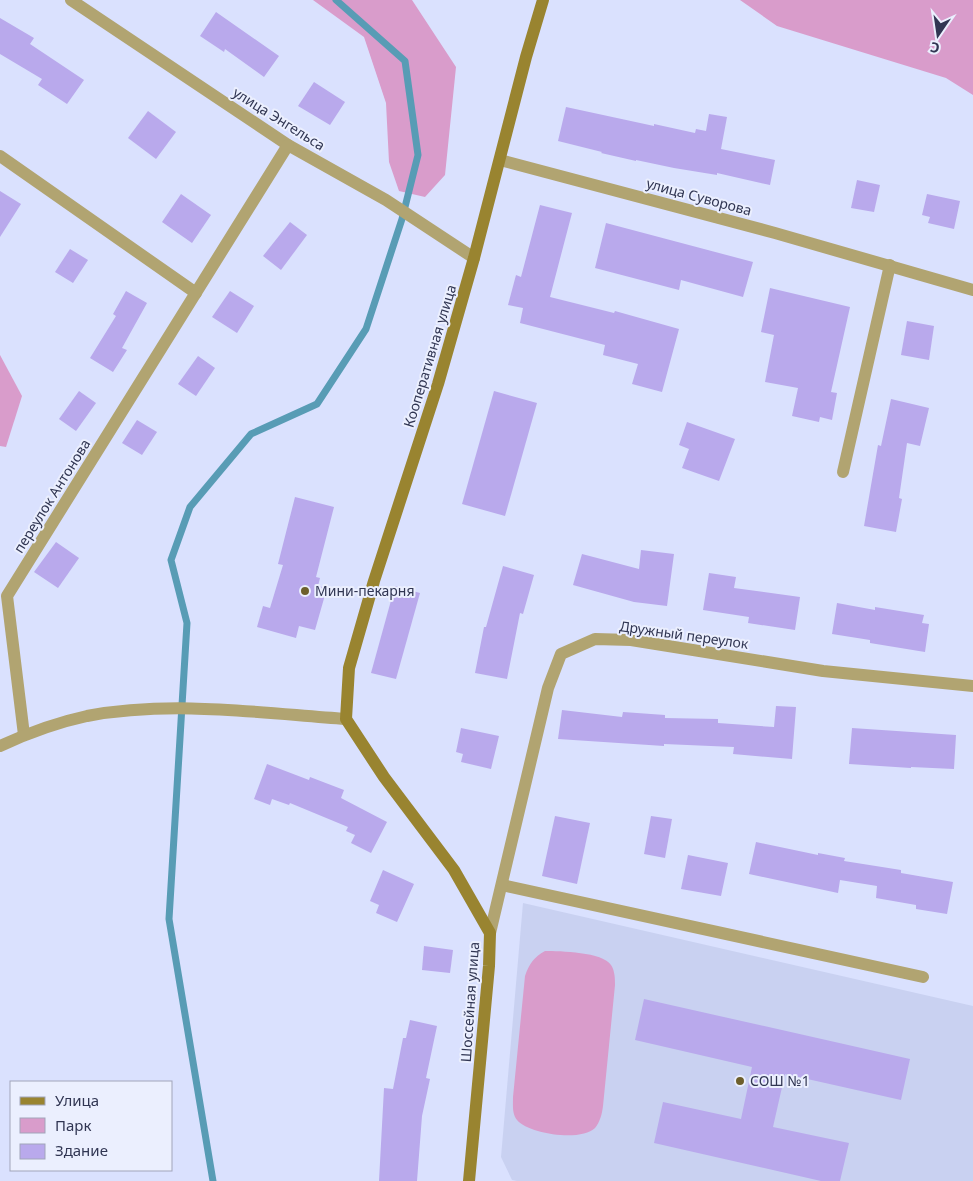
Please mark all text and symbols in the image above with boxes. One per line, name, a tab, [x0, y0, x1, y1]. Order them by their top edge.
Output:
north arrow	[913, 10, 963, 60]
text: С	[928, 38, 942, 58]
street label: улица Энгельса	[230, 83, 329, 155]
street label: улица Суворова	[644, 173, 754, 220]
street label: Кооперативная улица	[399, 282, 460, 430]
street label: переулок Антонова	[9, 435, 94, 556]
place label: Мини-пекарня	[315, 581, 415, 600]
marker: Мини-пекарня	[299, 585, 311, 597]
street label: Дружный переулок	[618, 616, 750, 653]
street label: Шоссейная улица	[456, 941, 483, 1063]
place label: СОШ №1	[750, 1071, 810, 1090]
marker: СОШ №1	[734, 1075, 746, 1087]
legend	[10, 1081, 172, 1171]
text: Улица	[55, 1090, 99, 1110]
text: Парк	[55, 1115, 91, 1135]
text: Здание	[55, 1140, 108, 1160]

